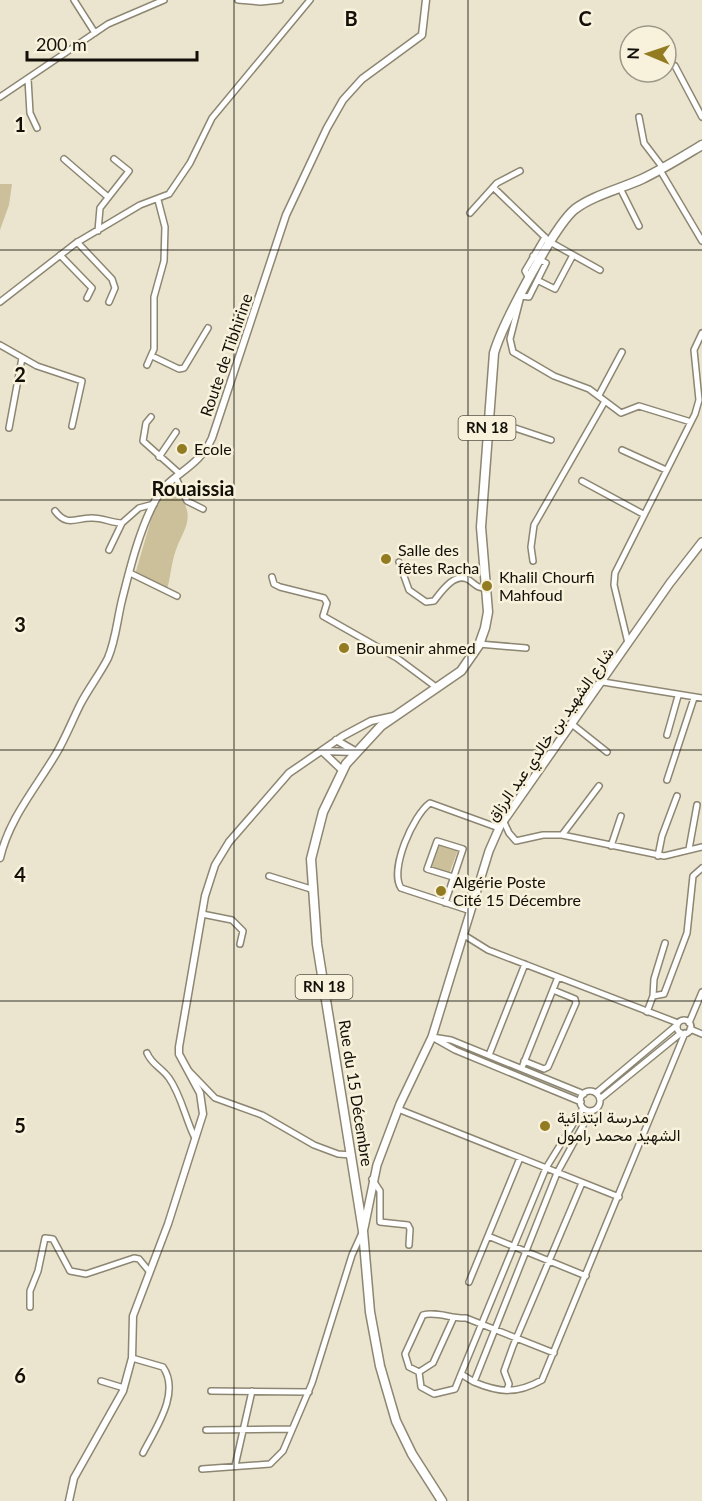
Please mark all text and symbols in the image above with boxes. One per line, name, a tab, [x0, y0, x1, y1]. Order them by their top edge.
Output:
text: B	[344, 6, 358, 30]
text: C	[578, 6, 592, 30]
scale bar	[27, 24, 196, 62]
north arrow	[618, 24, 678, 84]
text: 200 m	[36, 33, 87, 55]
text: N	[623, 47, 642, 60]
text: 1	[14, 112, 26, 136]
street label: Route de Tibhirine	[196, 291, 255, 419]
text: 2	[14, 362, 26, 386]
road number: RN 18	[458, 416, 516, 440]
place label: Ecole	[194, 439, 232, 458]
marker: Ecole	[175, 442, 189, 456]
district label: Rouaissia	[152, 476, 235, 500]
place label: Salle des fêtes Racha	[398, 540, 479, 577]
marker: Salle des fêtes Racha	[379, 552, 393, 566]
place label: Khalil Chourfi Mahfoud	[499, 567, 595, 604]
marker: Khalil Chourfi Mahfoud	[480, 579, 494, 593]
text: 3	[14, 612, 26, 636]
place label: Boumenir ahmed	[356, 638, 476, 657]
marker: Boumenir ahmed	[337, 641, 351, 655]
street label: شارع الشهيد بن خالدي عبد الرزاق	[482, 643, 621, 827]
text: 4	[14, 862, 26, 886]
place label: Algérie Poste Cité 15 Décembre	[453, 872, 581, 909]
marker: Algérie Poste Cité 15 Décembre	[434, 884, 448, 898]
road number: RN 18	[296, 975, 352, 999]
street label: Rue du 15 Décembre	[336, 1018, 377, 1168]
place label: مدرسة ابتدائية الشهيد محمد رامول	[557, 1107, 680, 1146]
text: 5	[14, 1113, 26, 1137]
marker: مدرسة ابتدائية الشهيد محمد رامول	[538, 1119, 552, 1133]
text: 6	[14, 1363, 26, 1387]

